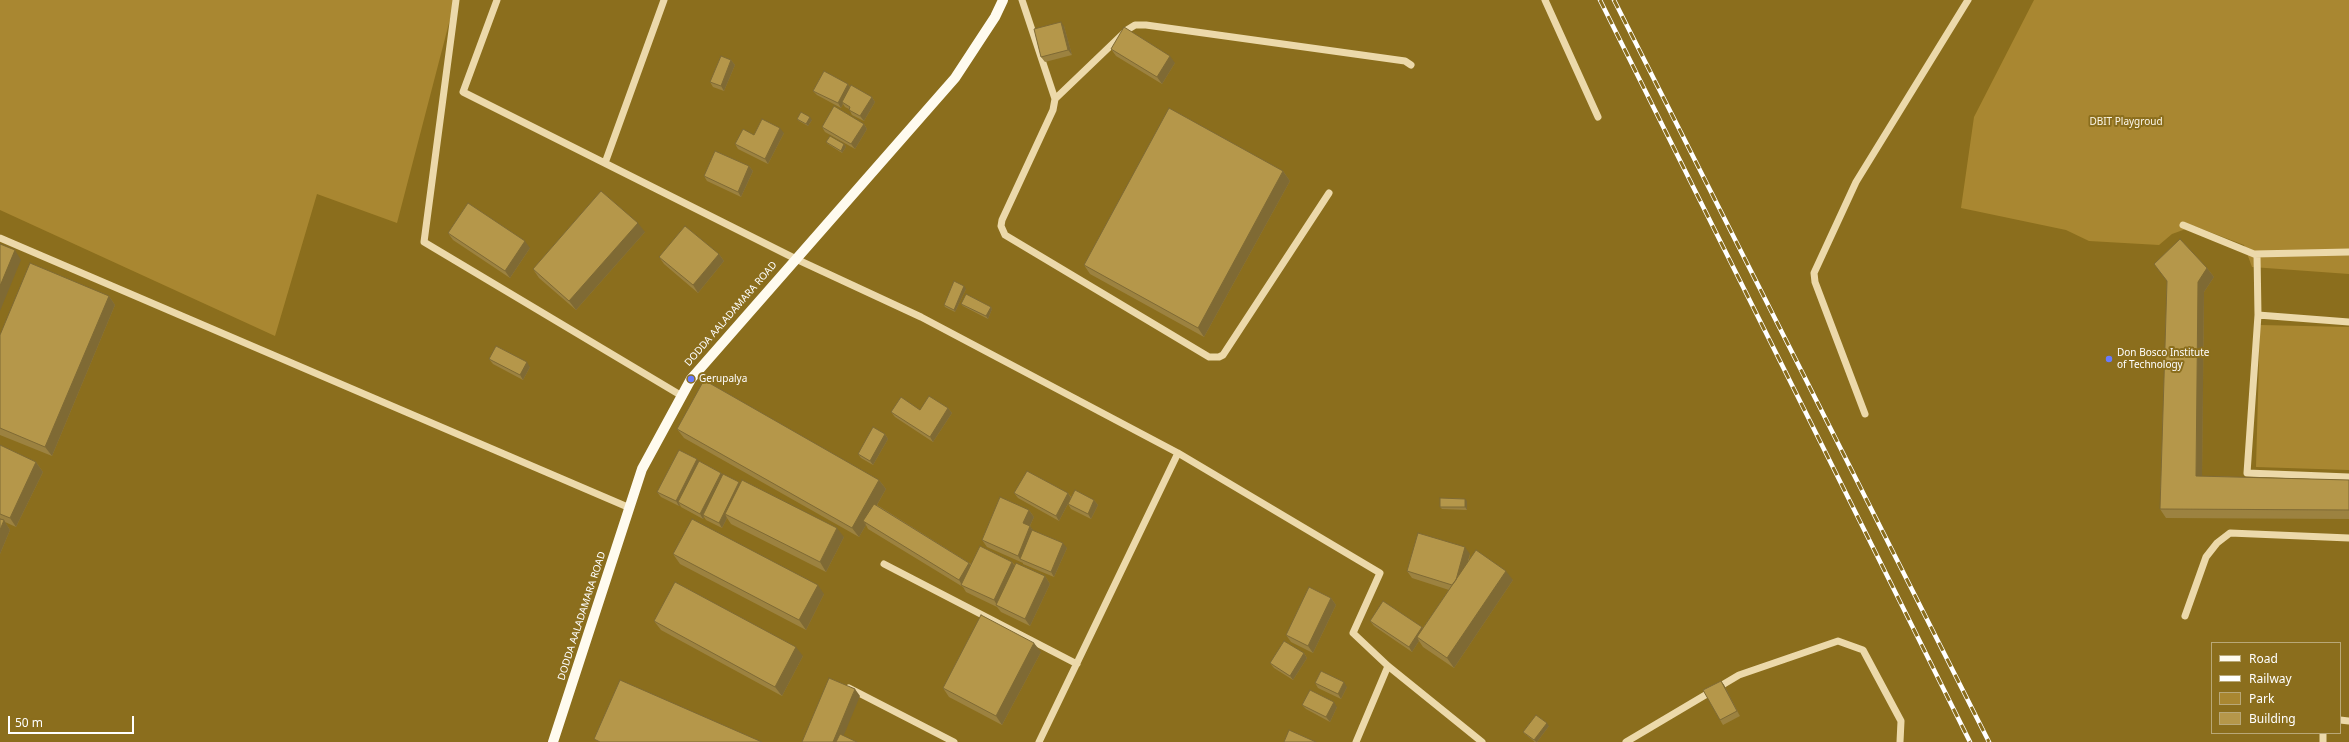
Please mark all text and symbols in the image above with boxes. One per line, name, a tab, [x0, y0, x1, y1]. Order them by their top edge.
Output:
park label: DBIT Playgroud	[2089, 116, 2163, 128]
street label: DODDA AALADAMARA ROAD	[682, 259, 780, 369]
place label: Don Bosco Institute of Technology	[2117, 347, 2210, 370]
marker: Don Bosco Institute of Technology	[2104, 354, 2114, 364]
place label: Gerupalya	[699, 373, 747, 385]
marker: Gerupalya	[686, 374, 696, 384]
street label: DODDA AALADAMARA ROAD	[555, 550, 609, 682]
legend	[2211, 642, 2341, 734]
text: Road	[2249, 650, 2278, 667]
text: Railway	[2249, 670, 2292, 687]
text: Park	[2249, 690, 2274, 707]
scale bar	[10, 708, 136, 734]
text: Building	[2249, 710, 2296, 727]
text: 50 m	[15, 714, 43, 731]

